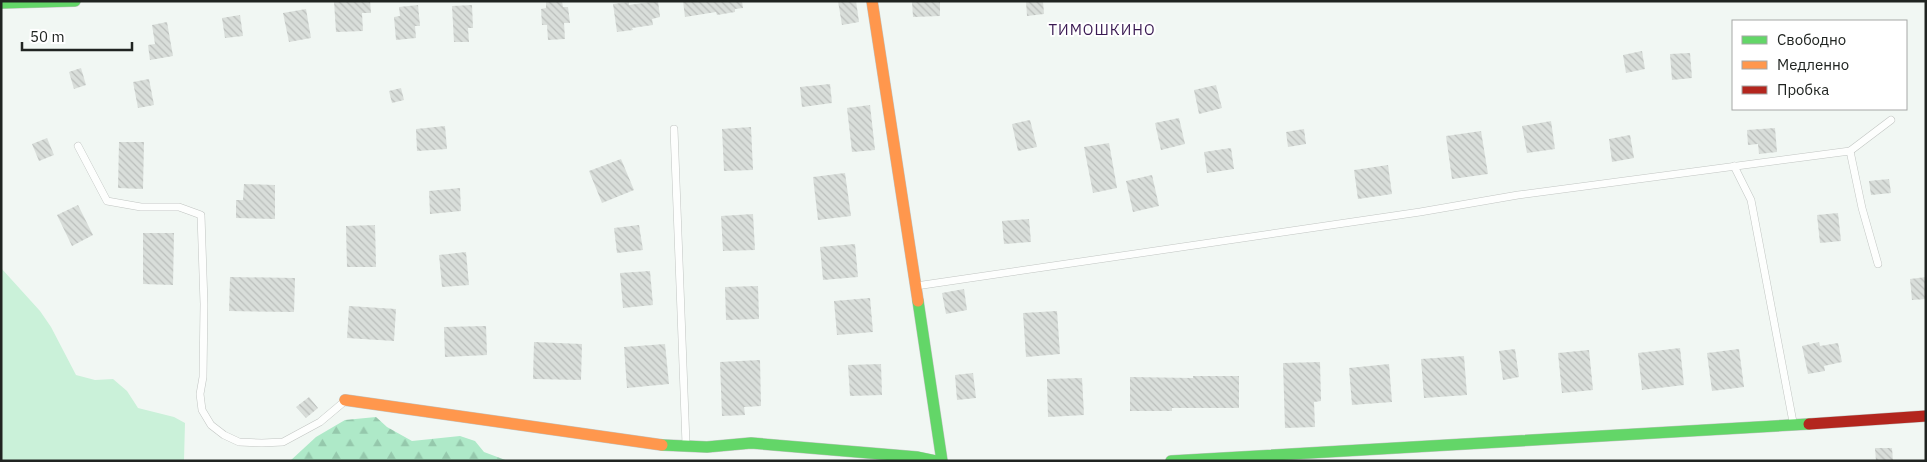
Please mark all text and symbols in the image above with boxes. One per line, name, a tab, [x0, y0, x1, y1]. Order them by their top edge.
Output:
scale bar	[22, 20, 132, 52]
district label: ТИМОШКИНО	[1048, 20, 1156, 39]
legend	[1732, 20, 1907, 110]
text: 50 m	[30, 27, 65, 46]
text: Свободно	[1777, 30, 1846, 49]
text: Медленно	[1777, 55, 1849, 74]
text: Пробка	[1777, 80, 1829, 99]

